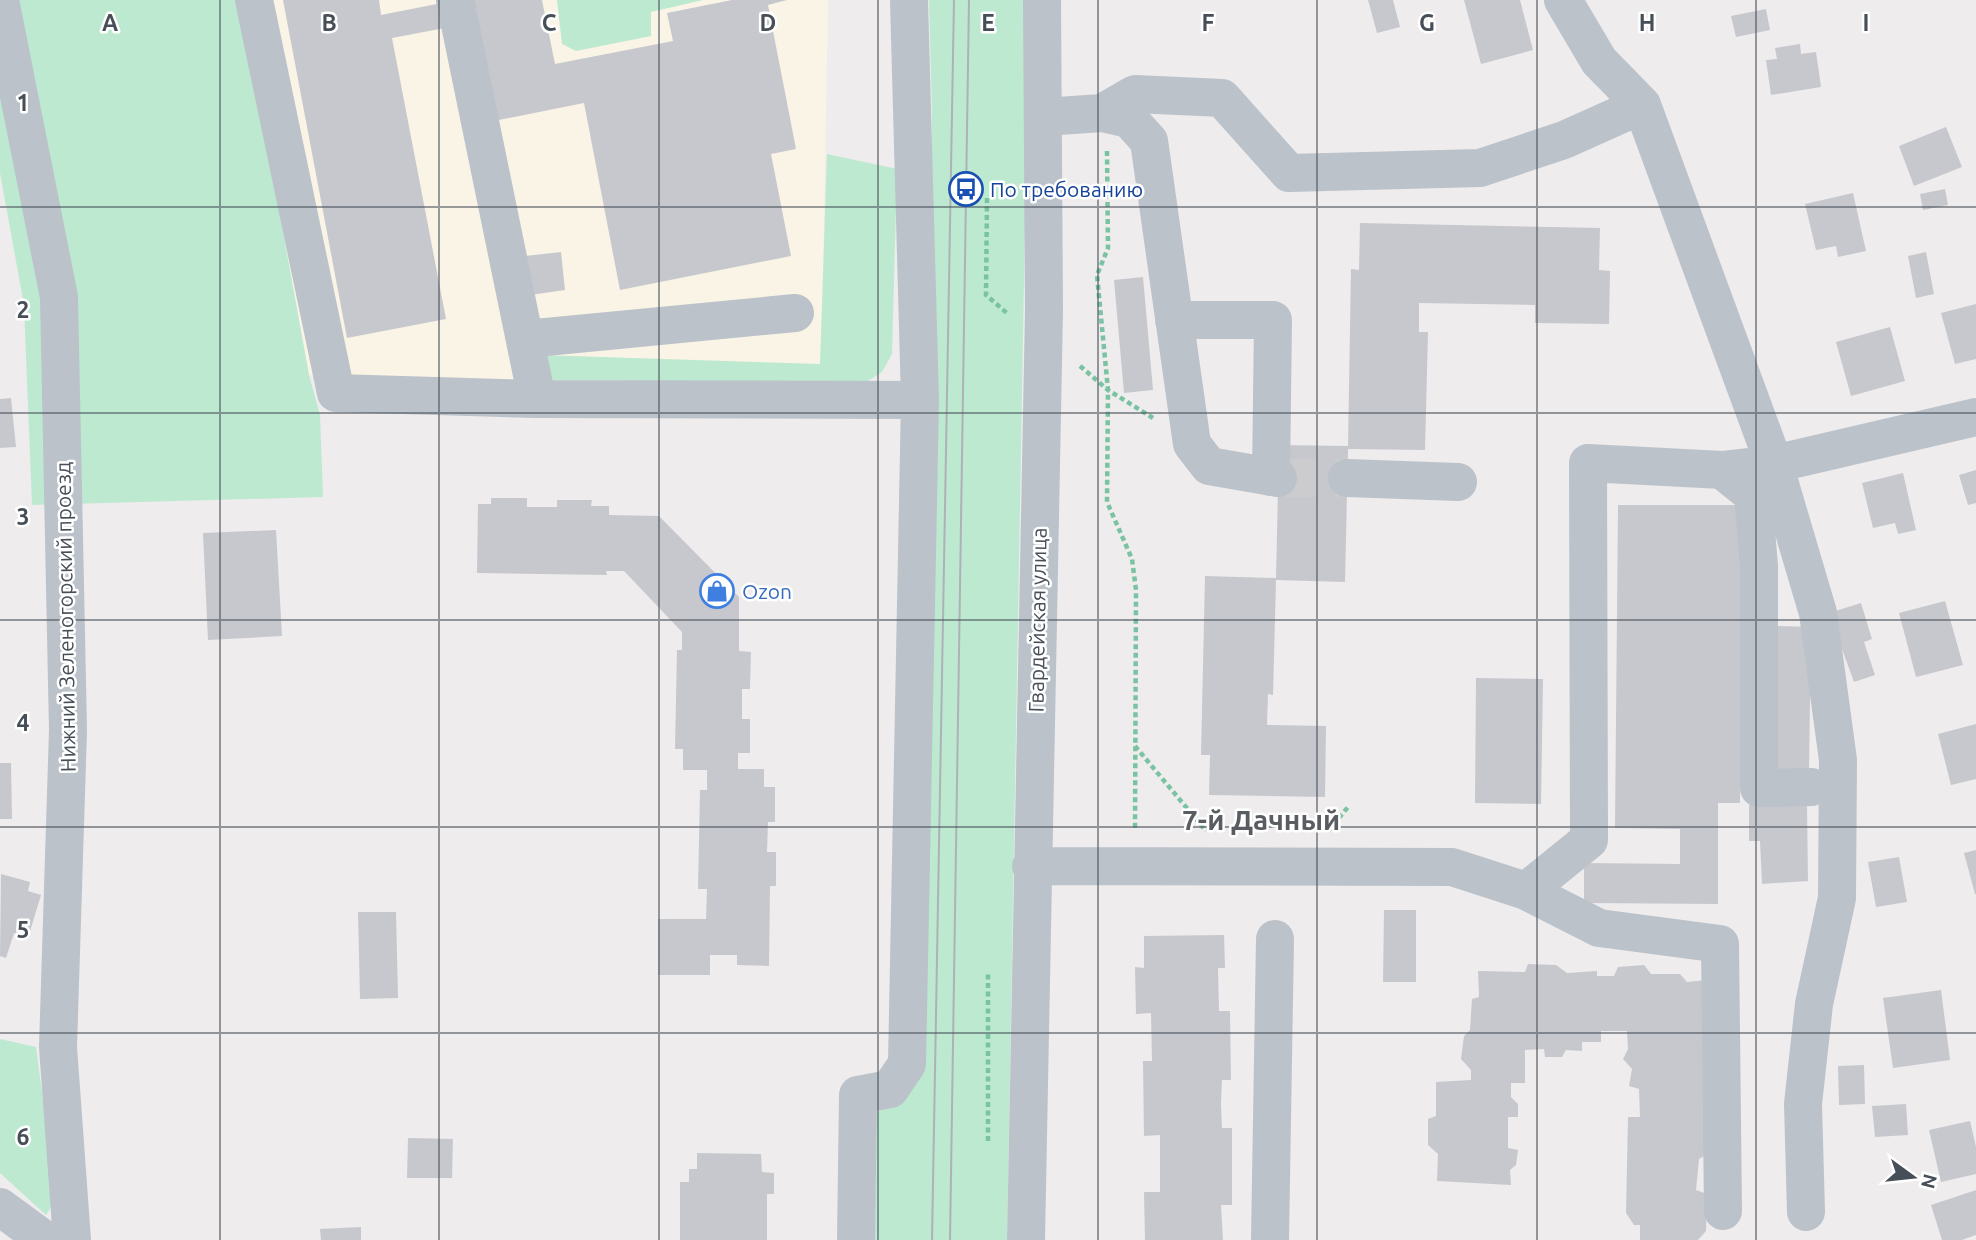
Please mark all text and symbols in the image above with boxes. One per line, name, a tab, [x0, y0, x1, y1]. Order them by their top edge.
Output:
text: A	[102, 10, 118, 35]
text: B	[321, 10, 337, 35]
text: C	[542, 10, 557, 35]
text: D	[760, 10, 776, 35]
text: E	[981, 10, 995, 35]
text: F	[1202, 10, 1215, 35]
text: G	[1419, 10, 1435, 35]
text: H	[1639, 10, 1655, 35]
text: I	[1863, 10, 1869, 35]
text: 1	[17, 90, 29, 115]
bus stop icon: По требованию	[947, 170, 985, 208]
place label: По требованию	[990, 177, 1143, 201]
text: 2	[17, 297, 29, 322]
street label: Нижний Зеленогорский проезд	[50, 462, 80, 772]
text: 3	[17, 504, 29, 529]
street label: Гвардейская улица	[1023, 527, 1051, 713]
shop icon: Ozon	[698, 572, 736, 610]
place label: Ozon	[742, 579, 792, 603]
text: 4	[17, 710, 30, 735]
district label: 7-й Дачный	[1182, 804, 1340, 835]
text: 5	[17, 917, 29, 942]
text: 6	[17, 1124, 30, 1149]
north arrow	[1878, 1142, 1948, 1212]
text: N	[1917, 1172, 1942, 1191]

